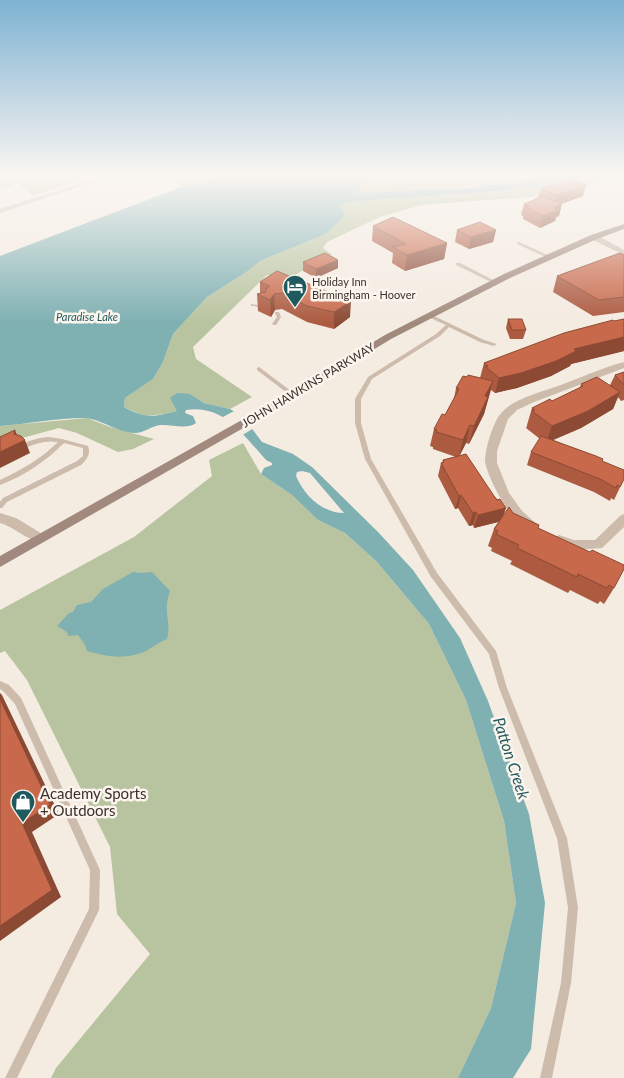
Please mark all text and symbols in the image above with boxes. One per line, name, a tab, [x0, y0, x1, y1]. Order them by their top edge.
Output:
hotel icon: Holiday Inn Birmingham - Hoover	[282, 274, 308, 308]
place label: Holiday Inn Birmingham - Hoover	[312, 275, 415, 301]
water label: Paradise Lake	[56, 310, 118, 323]
street label: JOHN HAWKINS PARKWAY	[239, 339, 378, 431]
water label: Patton Creek	[490, 715, 534, 802]
place label: Academy Sports + Outdoors	[40, 784, 146, 819]
shop icon: Academy Sports + Outdoors	[10, 789, 36, 823]

